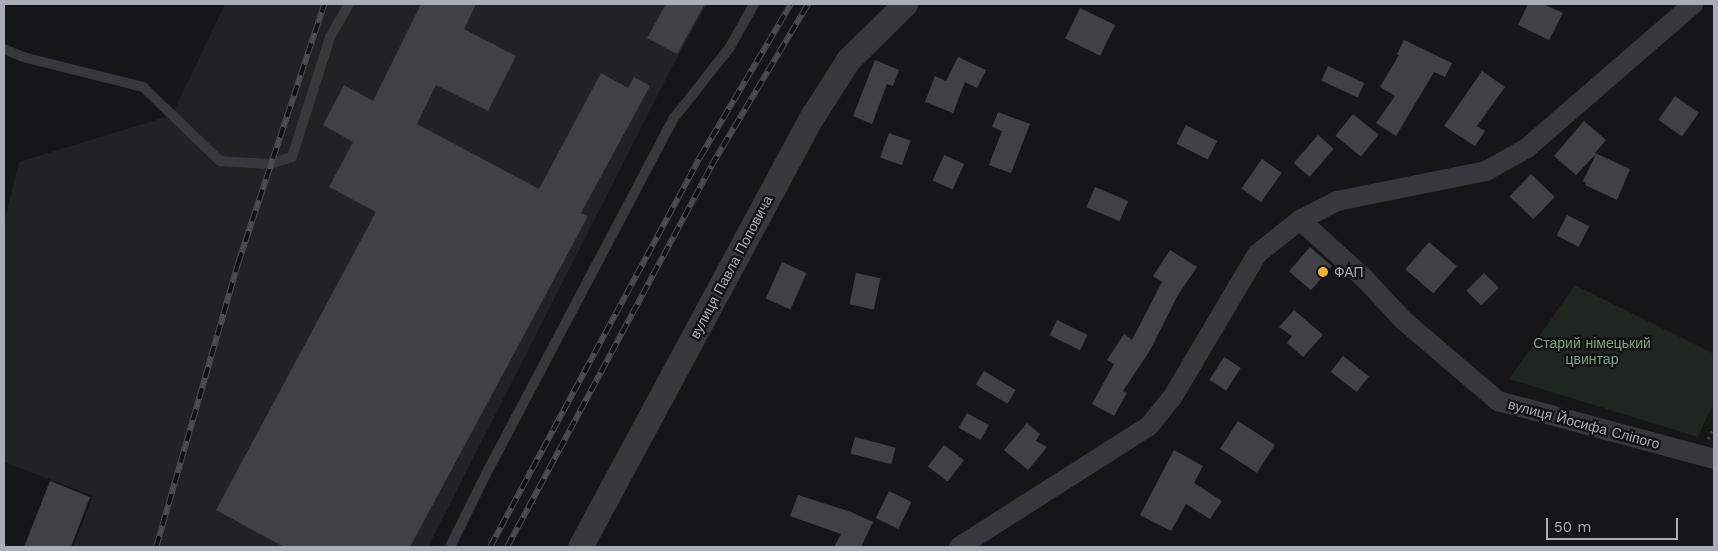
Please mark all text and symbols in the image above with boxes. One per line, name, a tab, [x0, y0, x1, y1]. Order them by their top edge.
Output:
street label: вулиця Павла Поповича	[686, 193, 776, 341]
place label: ФАП	[1334, 264, 1364, 280]
marker: ФАП	[1316, 265, 1330, 279]
park label: Старий німецький цвинтар	[1533, 335, 1651, 368]
street label: вулиця Йосифа Сліпого	[1506, 396, 1662, 452]
scale bar	[1548, 508, 1680, 540]
text: 50 m	[1554, 518, 1591, 536]

